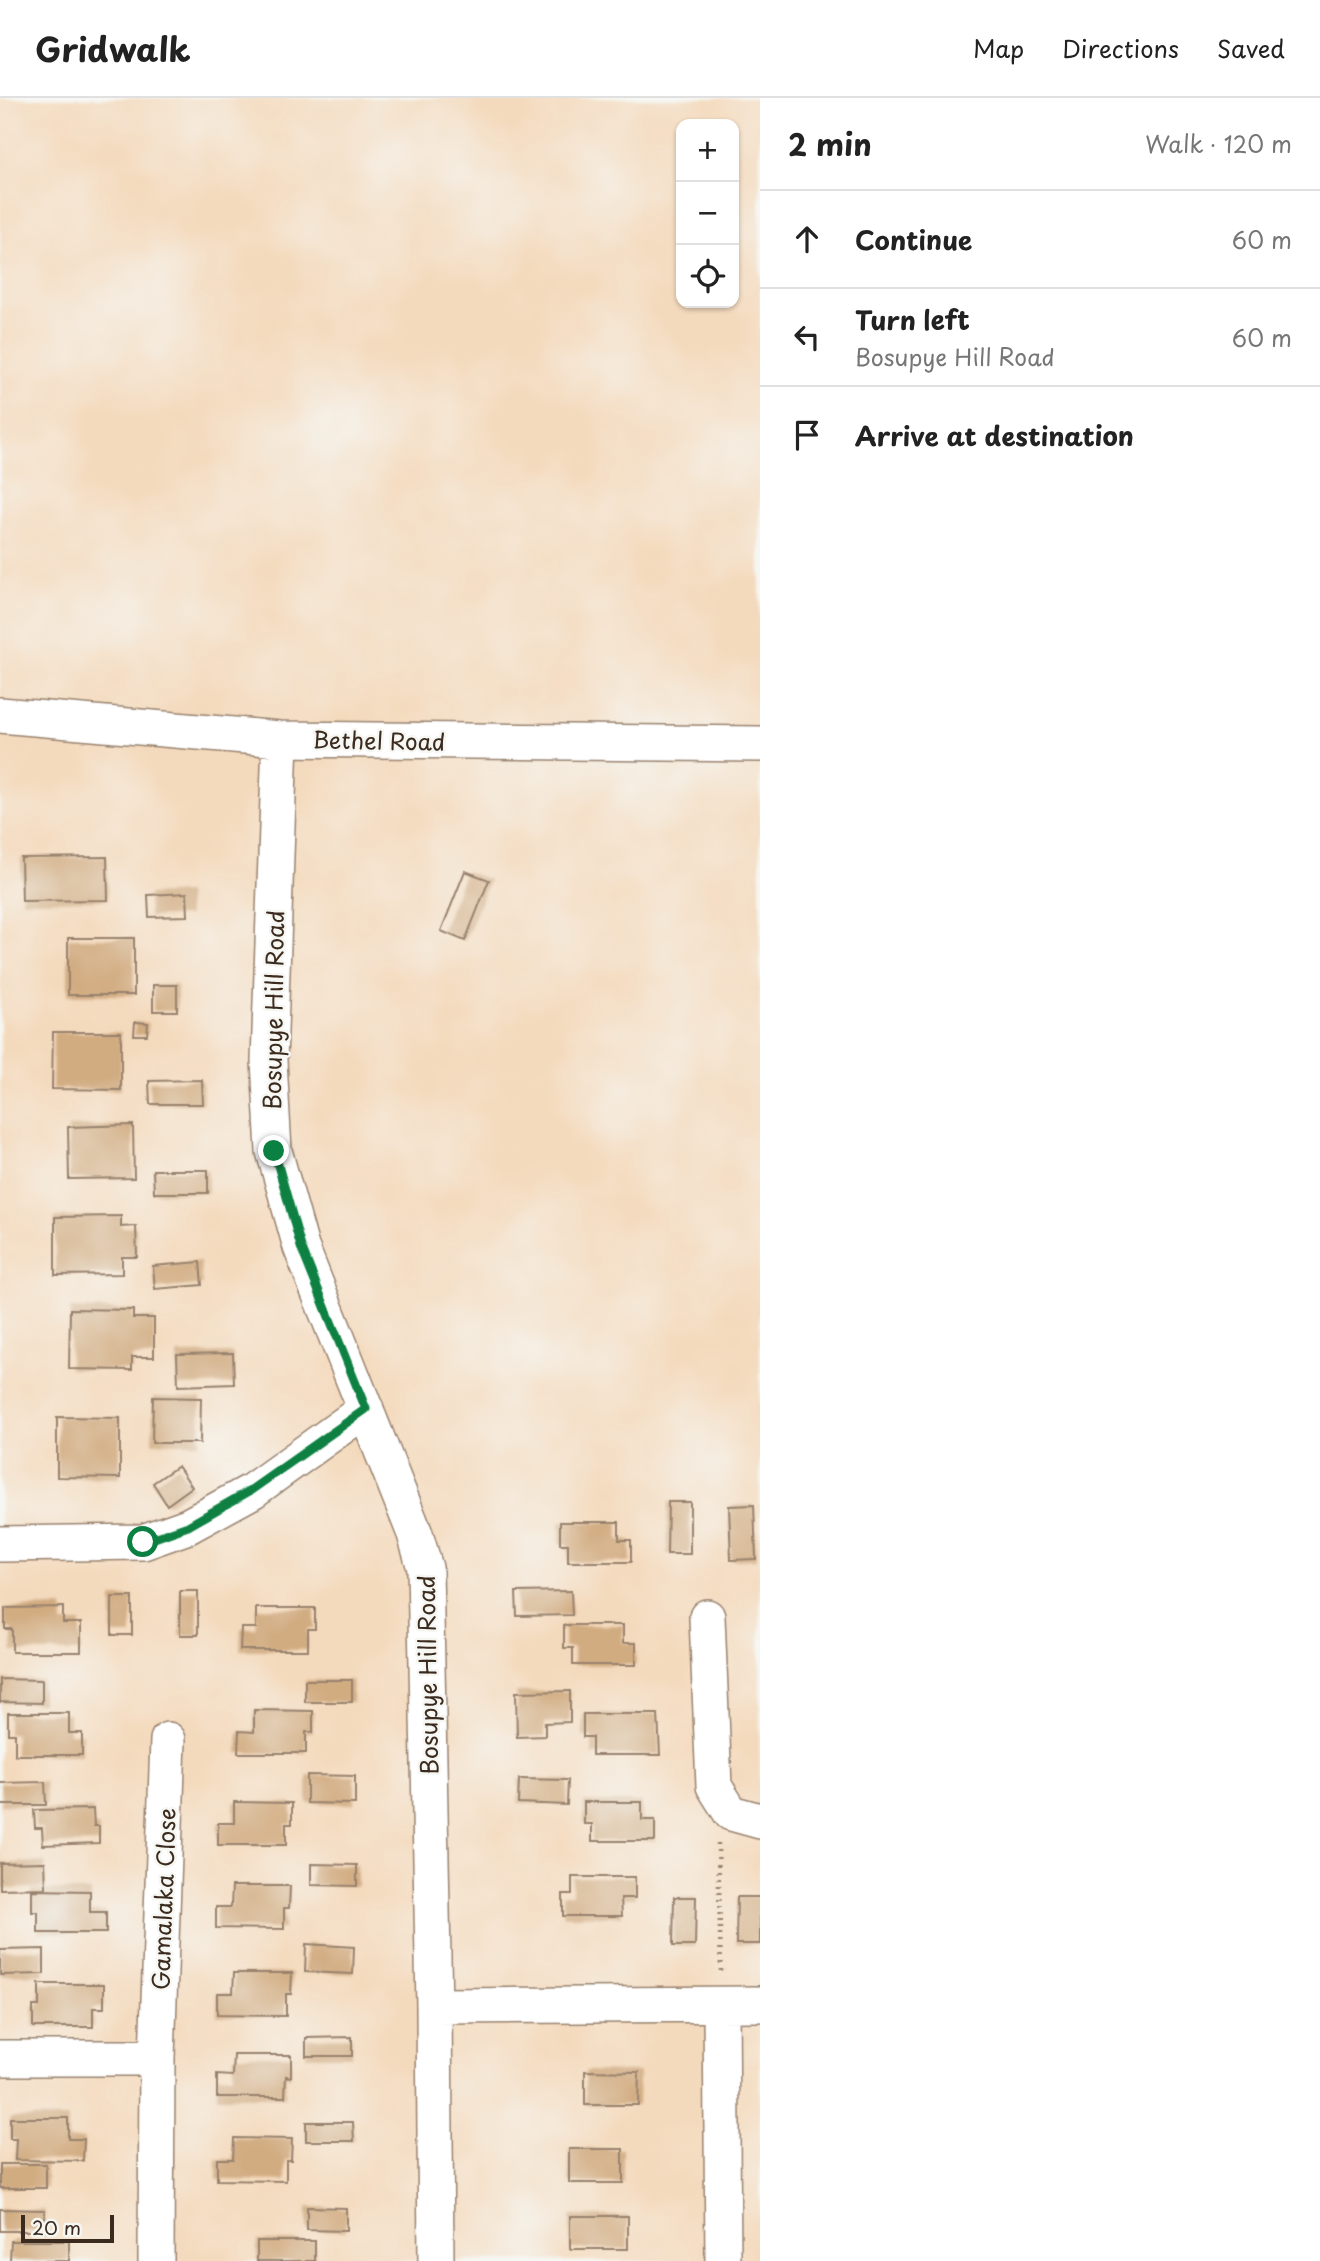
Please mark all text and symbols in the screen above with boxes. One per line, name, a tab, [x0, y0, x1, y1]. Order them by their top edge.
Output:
text: Gridwalk	[35, 23, 191, 73]
text: Map	[973, 30, 1024, 66]
text: Directions	[1062, 30, 1179, 66]
text: Saved	[1217, 30, 1285, 66]
map controls	[676, 119, 739, 308]
button: +	[676, 119, 739, 182]
text: 2 min	[788, 121, 872, 166]
text: Walk · 120 m	[1145, 126, 1292, 161]
button: −	[676, 182, 739, 245]
icon: ahead	[788, 220, 826, 258]
text: Continue	[855, 220, 972, 259]
text: 60 m	[1232, 222, 1292, 257]
button: locate	[676, 245, 739, 308]
text: Turn left	[855, 300, 970, 339]
icon: left	[788, 318, 826, 356]
text: 60 m	[1232, 320, 1292, 355]
text: Bosupye Hill Road	[855, 339, 1055, 374]
icon: arrive	[788, 416, 826, 454]
text: Arrive at destination	[855, 416, 1134, 455]
street label: Bethel Road	[312, 721, 446, 759]
street label: Bosupye Hill Road	[254, 910, 292, 1110]
route end	[258, 1135, 289, 1166]
route start	[127, 1526, 158, 1557]
street label: Bosupye Hill Road	[408, 1575, 446, 1775]
street label: Gamalaka Close	[142, 1807, 184, 1991]
scale bar	[21, 2212, 114, 2244]
text: 20 m	[32, 2213, 81, 2241]

